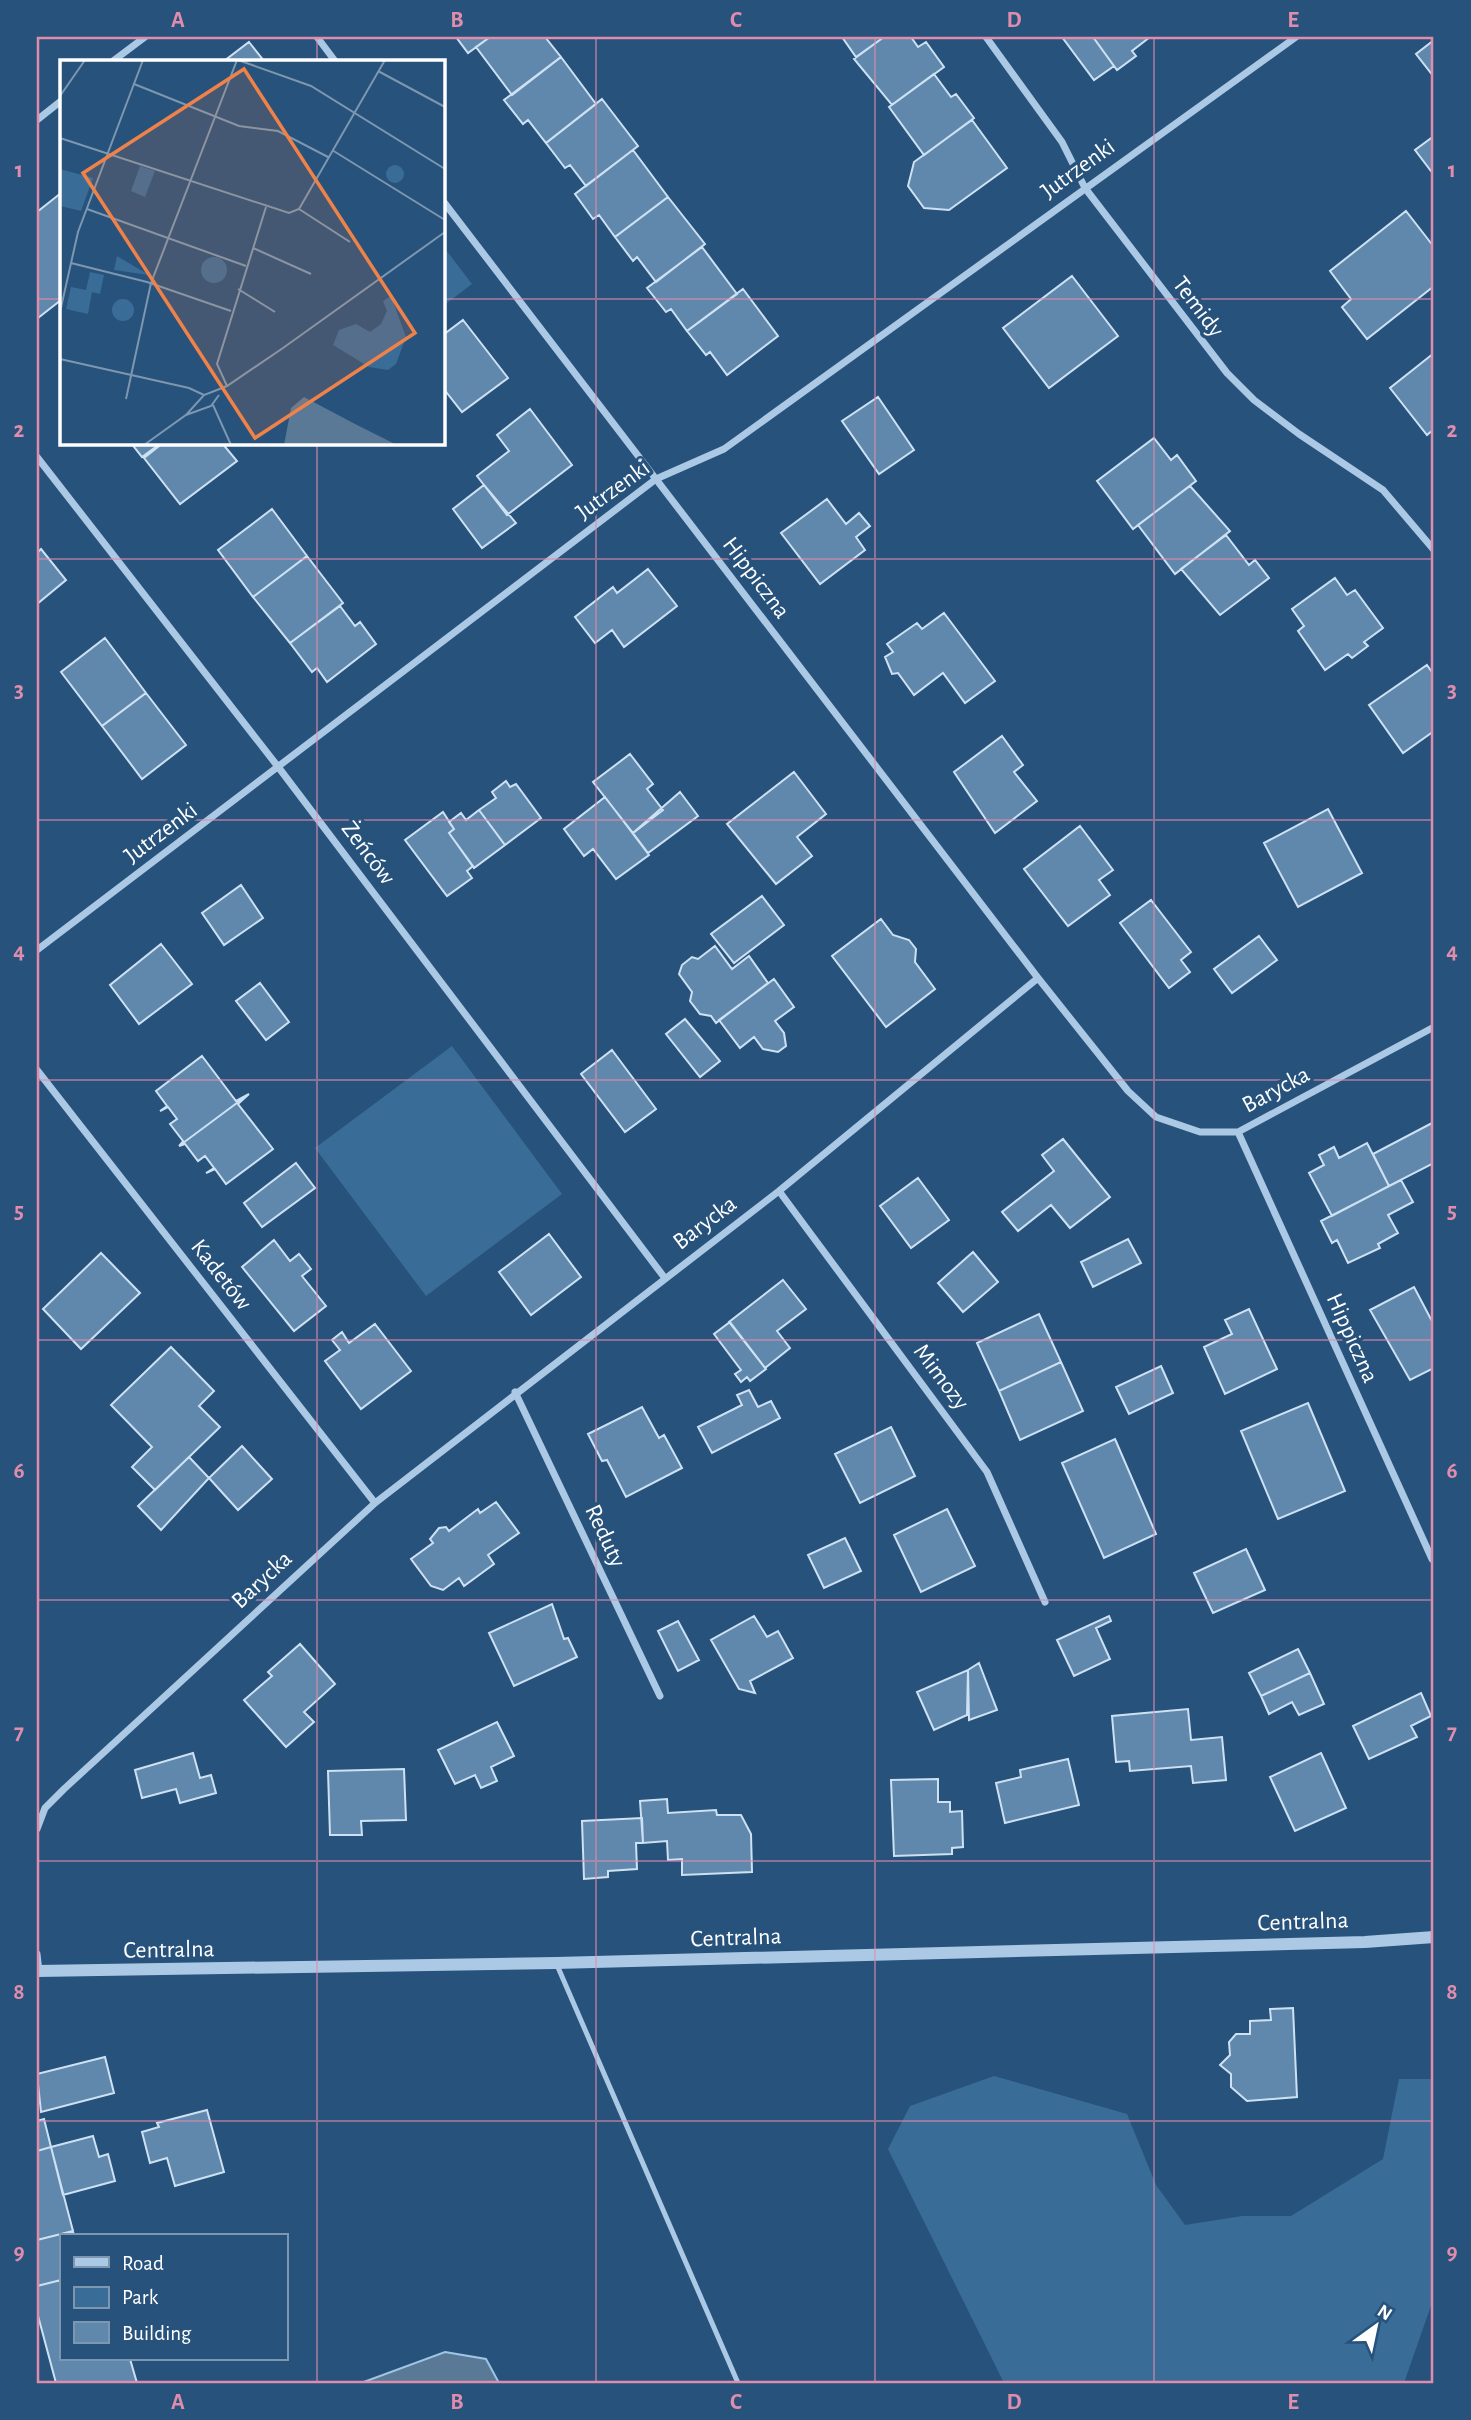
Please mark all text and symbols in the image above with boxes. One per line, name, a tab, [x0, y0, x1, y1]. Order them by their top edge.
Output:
text: A	[171, 9, 185, 32]
text: B	[450, 9, 464, 32]
text: C	[730, 9, 742, 32]
text: D	[1006, 9, 1022, 32]
text: E	[1287, 9, 1299, 32]
inset map	[60, 60, 444, 444]
street label: Jutrzenki	[1037, 134, 1119, 204]
text: 1	[15, 159, 23, 182]
text: 1	[1448, 159, 1456, 182]
street label: Temidy	[1168, 272, 1228, 342]
text: 2	[14, 419, 25, 442]
text: 2	[1447, 419, 1458, 442]
street label: Jutrzenki	[572, 455, 654, 525]
street label: Hippiczna	[718, 533, 794, 623]
text: 3	[14, 679, 24, 702]
text: 3	[1447, 679, 1457, 702]
street label: Jutrzenki	[120, 798, 202, 868]
street label: Żeńców	[337, 816, 400, 889]
text: 4	[13, 940, 25, 963]
text: 4	[1446, 940, 1458, 963]
street label: Barycka	[1238, 1062, 1314, 1118]
street label: Barycka	[669, 1192, 741, 1254]
text: 5	[14, 1200, 24, 1223]
text: 5	[1447, 1200, 1457, 1223]
street label: Kadetów	[186, 1235, 256, 1315]
street label: Hippiczna	[1322, 1290, 1382, 1386]
street label: Mimozy	[909, 1340, 973, 1414]
text: 6	[13, 1460, 25, 1483]
text: 6	[1446, 1460, 1458, 1483]
street label: Reduty	[580, 1501, 630, 1571]
street label: Barycka	[227, 1547, 297, 1613]
text: 7	[14, 1721, 24, 1744]
text: 7	[1447, 1721, 1457, 1744]
street label: Centralna	[1257, 1908, 1349, 1936]
street label: Centralna	[690, 1924, 782, 1952]
street label: Centralna	[123, 1937, 215, 1963]
text: 8	[13, 1981, 25, 2004]
text: 8	[1446, 1981, 1458, 2004]
legend	[60, 2234, 287, 2360]
text: 9	[13, 2241, 25, 2264]
text: 9	[1446, 2241, 1458, 2264]
text: Road	[122, 2253, 164, 2274]
text: Park	[122, 2287, 159, 2308]
north arrow	[1342, 2290, 1412, 2360]
text: N	[1374, 2301, 1395, 2325]
text: Building	[122, 2323, 192, 2344]
text: A	[171, 2391, 185, 2414]
text: B	[450, 2391, 464, 2414]
text: C	[730, 2391, 742, 2414]
text: D	[1006, 2391, 1022, 2414]
text: E	[1287, 2391, 1299, 2414]

